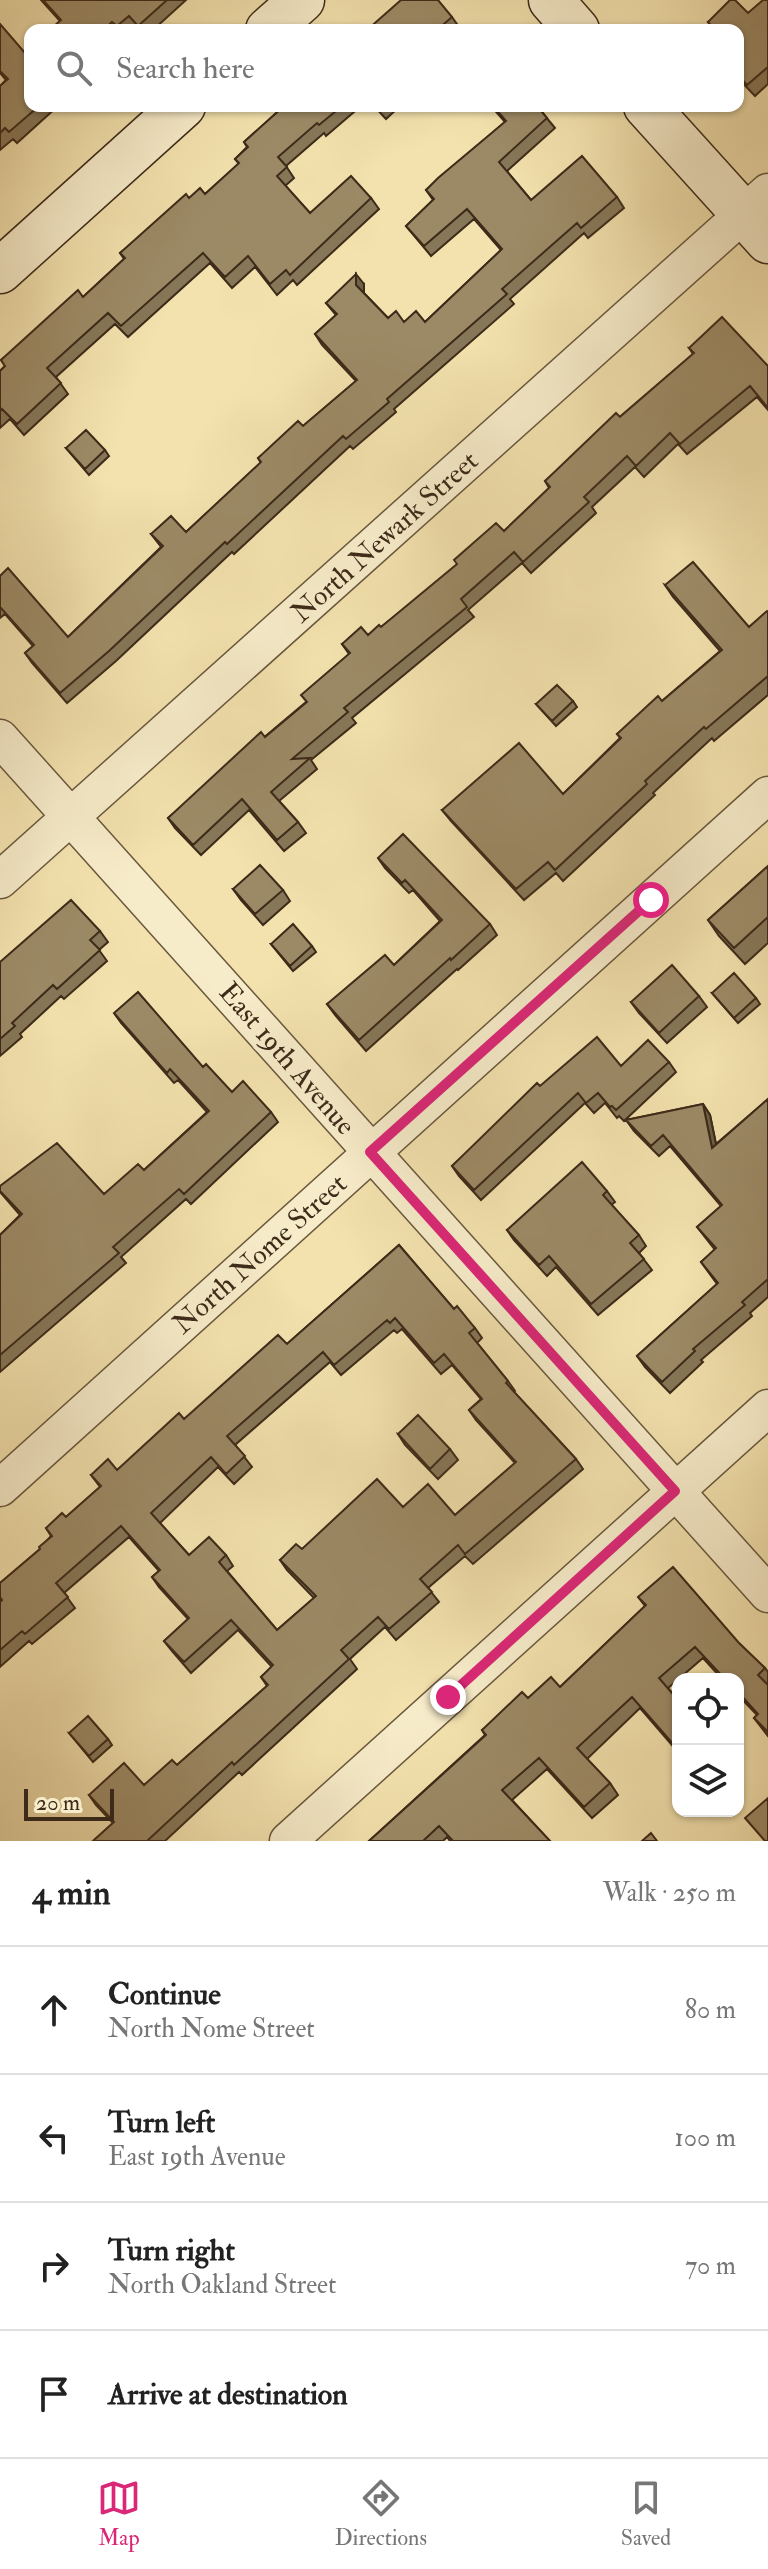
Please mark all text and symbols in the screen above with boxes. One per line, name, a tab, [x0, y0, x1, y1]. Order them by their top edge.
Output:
search box	[24, 24, 744, 112]
icon: search	[52, 46, 96, 90]
text: Search here	[116, 50, 255, 87]
street label: North Newark Street	[284, 444, 486, 630]
route start	[633, 882, 669, 918]
street label: East 19th Avenue	[211, 975, 363, 1143]
street label: North Nome Street	[166, 1167, 354, 1342]
map controls	[672, 1673, 744, 1817]
button: locate	[672, 1673, 744, 1745]
route end	[430, 1679, 466, 1715]
button: layers	[672, 1745, 744, 1817]
scale bar	[24, 1785, 114, 1821]
text: 20 m	[36, 1789, 80, 1817]
text: 4 min	[32, 1872, 110, 1915]
text: Walk · 250 m	[603, 1877, 736, 1909]
text: Continue	[108, 1976, 221, 2013]
icon: ahead	[32, 1988, 76, 2032]
text: 80 m	[685, 1994, 736, 2026]
text: North Nome Street	[108, 2013, 315, 2045]
text: Turn left	[108, 2104, 215, 2141]
icon: left	[32, 2116, 76, 2160]
text: 100 m	[675, 2122, 736, 2154]
text: East 19th Avenue	[108, 2141, 286, 2173]
text: Turn right	[108, 2232, 235, 2269]
icon: right	[32, 2244, 76, 2288]
text: 70 m	[685, 2250, 736, 2282]
text: North Oakland Street	[108, 2269, 336, 2301]
icon: arrive	[32, 2372, 76, 2416]
text: Arrive at destination	[108, 2376, 348, 2413]
tab: Map	[97, 2476, 141, 2552]
tab: Directions	[335, 2476, 427, 2552]
tab: Saved	[621, 2476, 671, 2552]

